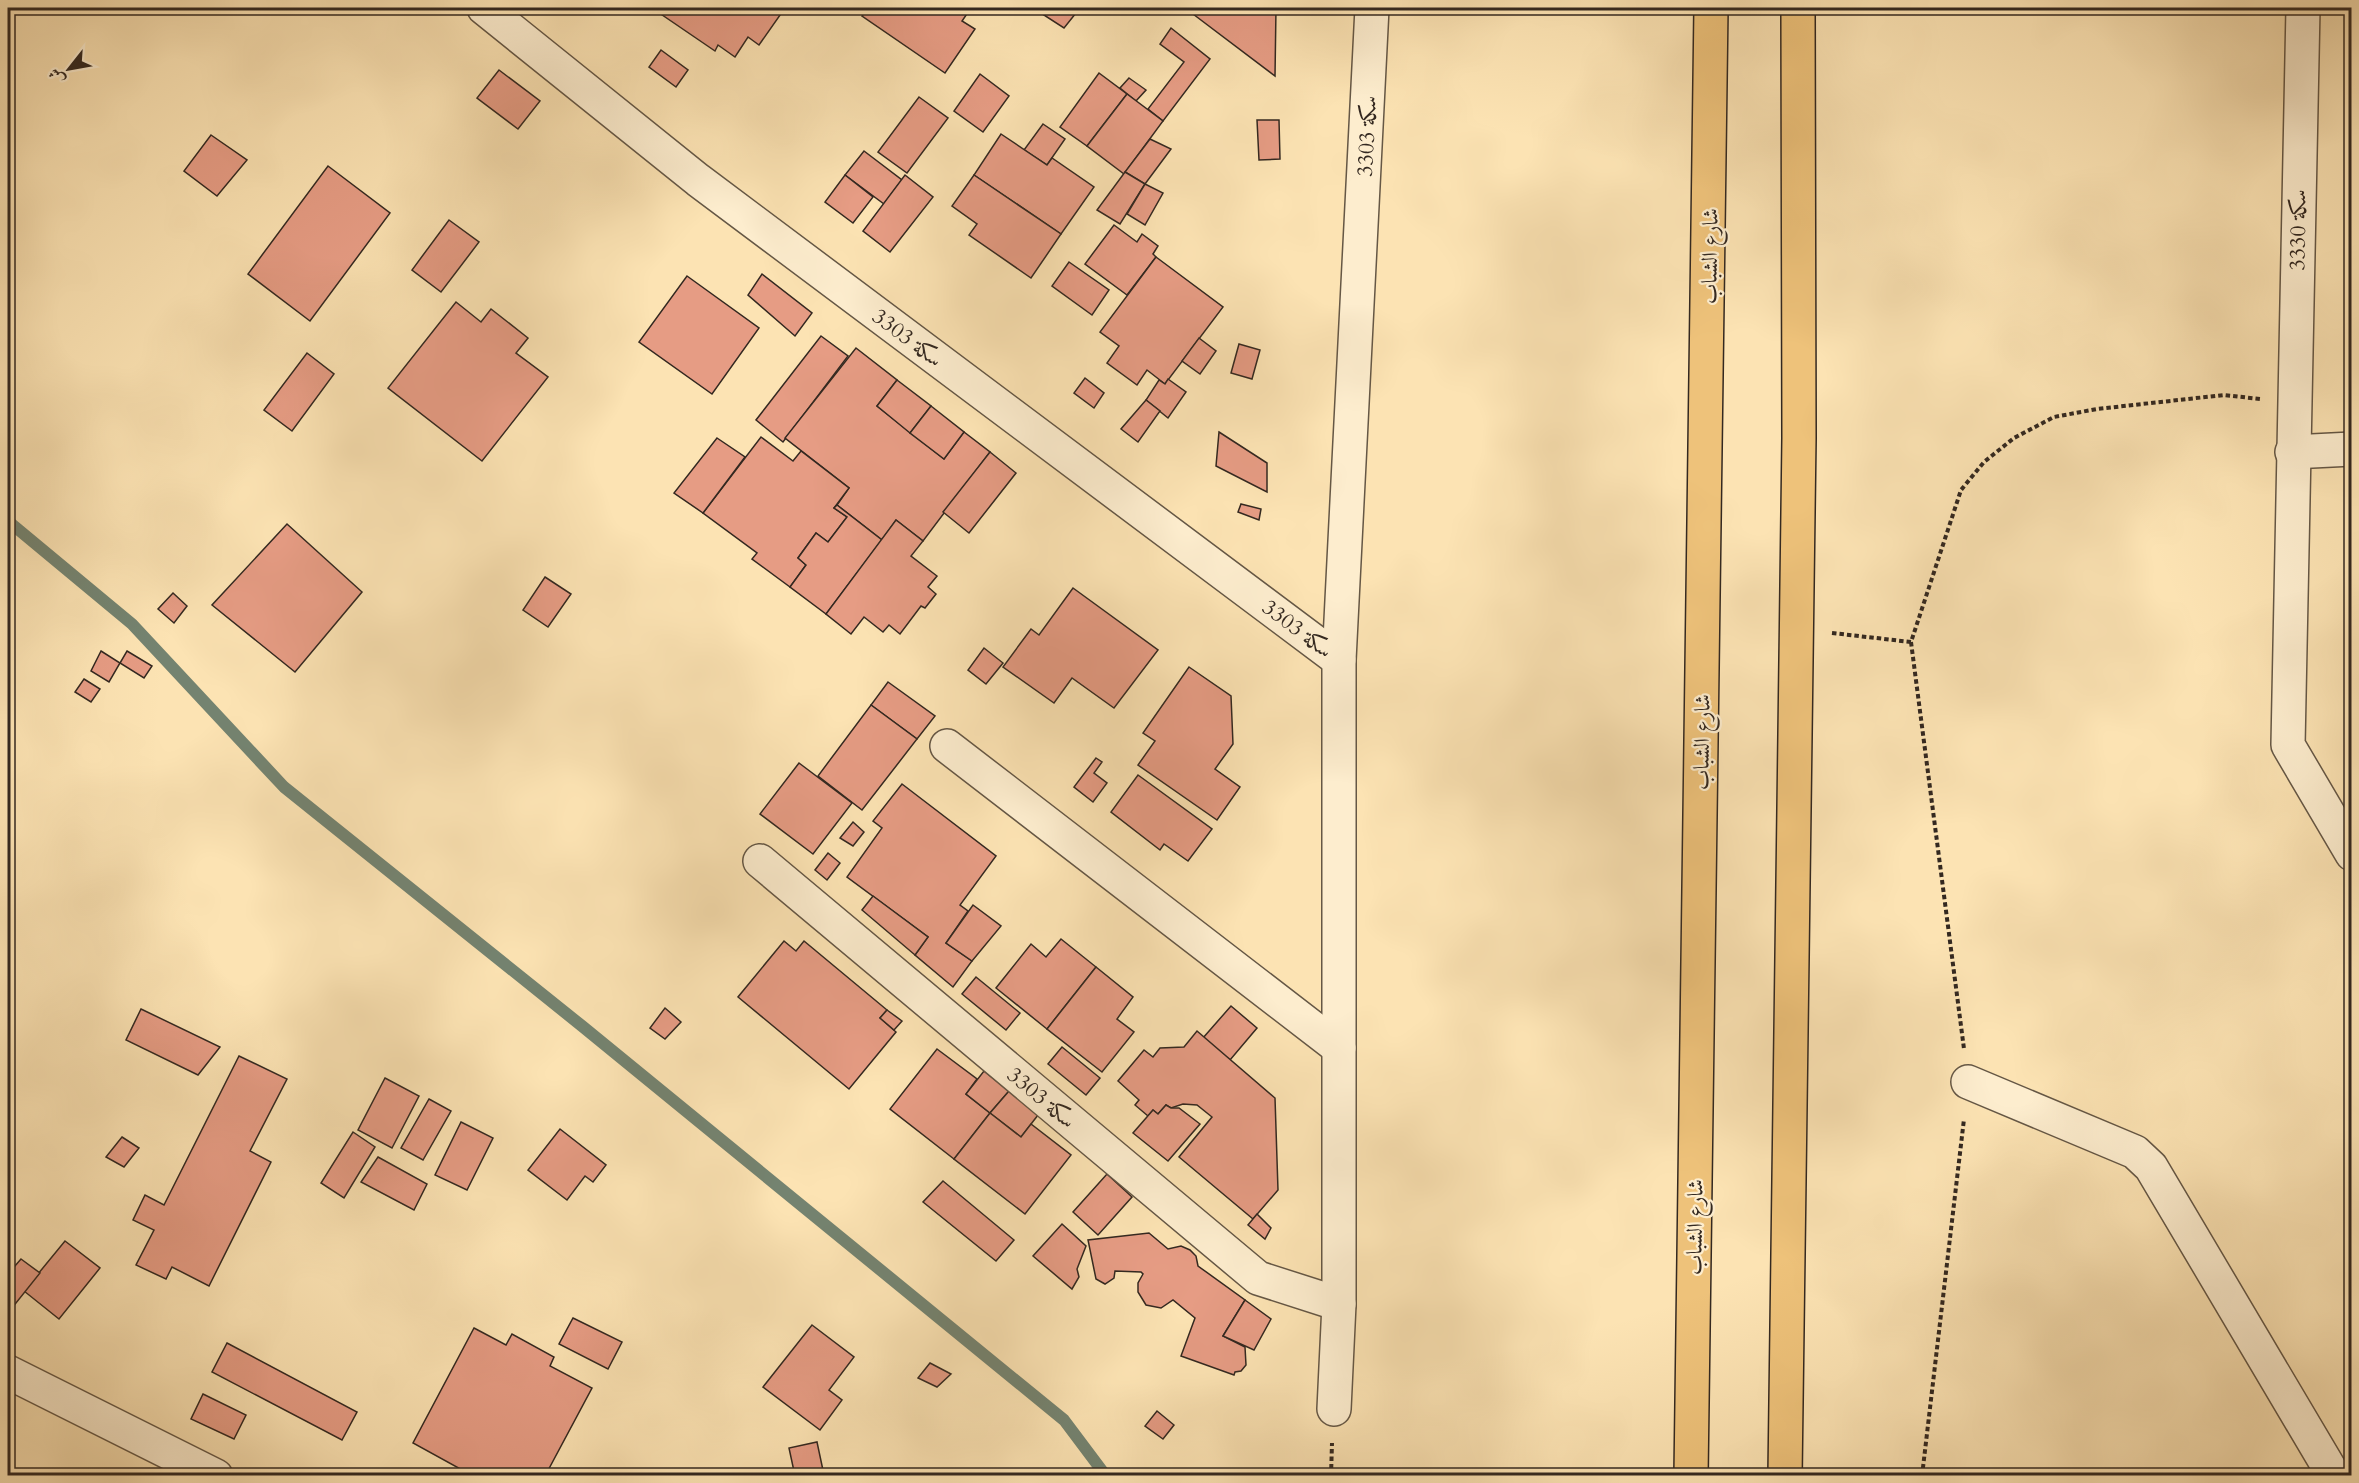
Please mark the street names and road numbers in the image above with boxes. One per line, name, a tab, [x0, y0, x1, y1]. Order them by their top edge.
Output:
street label: سكة 3303	[1350, 95, 1384, 177]
street label: سكة 3330	[2282, 189, 2314, 271]
street label: شارع الشباب	[1694, 208, 1729, 304]
street label: سكة 3303	[866, 301, 949, 374]
street label: سكة 3303	[1256, 592, 1339, 665]
street label: شارع الشباب	[1686, 694, 1721, 790]
street label: سكة 3303	[1001, 1060, 1082, 1135]
street label: شارع الشباب	[1679, 1179, 1714, 1275]

